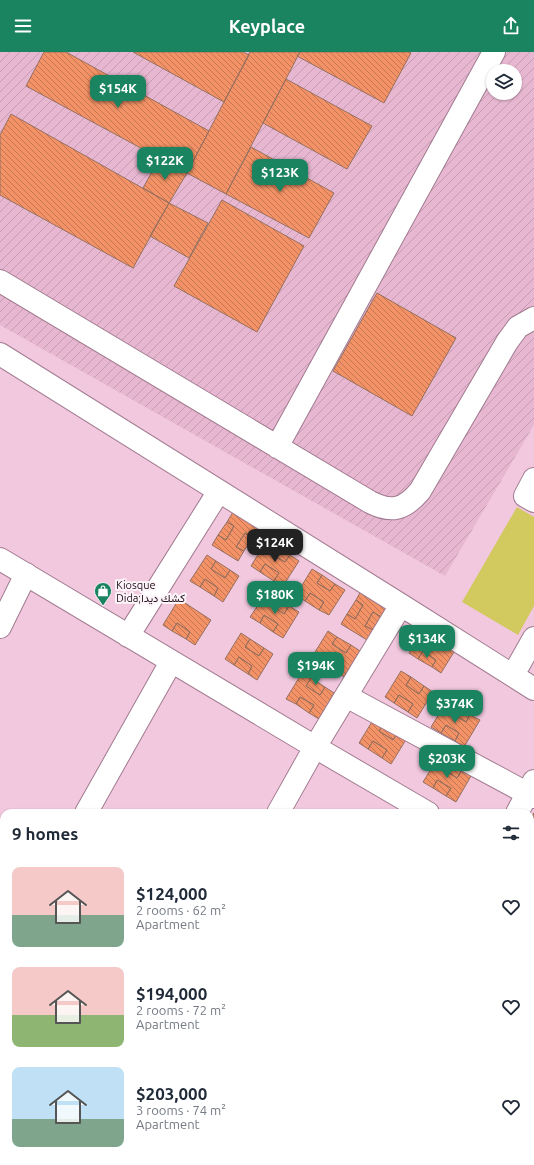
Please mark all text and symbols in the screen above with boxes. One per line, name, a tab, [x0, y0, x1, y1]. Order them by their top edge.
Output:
icon: menu	[12, 15, 34, 37]
icon: share	[500, 15, 522, 37]
text: Keyplace	[229, 16, 305, 36]
map controls	[486, 64, 522, 100]
button: layers	[486, 64, 522, 100]
pin: $154K	[90, 75, 146, 109]
text: $154K	[99, 81, 137, 95]
pin: $122K	[137, 147, 193, 181]
text: $122K	[146, 153, 184, 167]
pin: $123K	[252, 159, 308, 193]
text: $123K	[261, 165, 299, 179]
pin: $124K	[247, 529, 303, 563]
text: $124K	[256, 535, 294, 549]
place label: Kiosque Dida;كشك ديدا	[116, 579, 185, 605]
shop icon: Kiosque Dida;كشك ديدا	[93, 581, 113, 606]
pin: $180K	[247, 581, 303, 615]
text: $180K	[256, 587, 294, 601]
pin: $134K	[399, 625, 455, 659]
text: $134K	[408, 631, 446, 645]
pin: $194K	[288, 652, 344, 686]
text: $194K	[297, 658, 335, 672]
pin: $374K	[427, 690, 483, 724]
text: $374K	[436, 696, 474, 710]
pin: $203K	[419, 745, 475, 779]
text: $203K	[428, 751, 466, 765]
icon: filters	[500, 822, 522, 844]
text: 9 homes	[12, 824, 78, 843]
icon: home	[44, 883, 92, 931]
text: $124,000	[136, 884, 207, 903]
icon: heart	[500, 896, 522, 918]
text: 2 rooms · 62 m²	[136, 903, 226, 917]
text: Apartment	[136, 917, 200, 931]
icon: home	[44, 983, 92, 1031]
text: $194,000	[136, 984, 207, 1003]
icon: heart	[500, 996, 522, 1018]
text: 2 rooms · 72 m²	[136, 1003, 226, 1017]
text: Apartment	[136, 1017, 200, 1031]
icon: home	[44, 1083, 92, 1131]
text: $203,000	[136, 1084, 207, 1103]
icon: heart	[500, 1096, 522, 1118]
text: 3 rooms · 74 m²	[136, 1103, 226, 1117]
text: Apartment	[136, 1117, 200, 1131]

